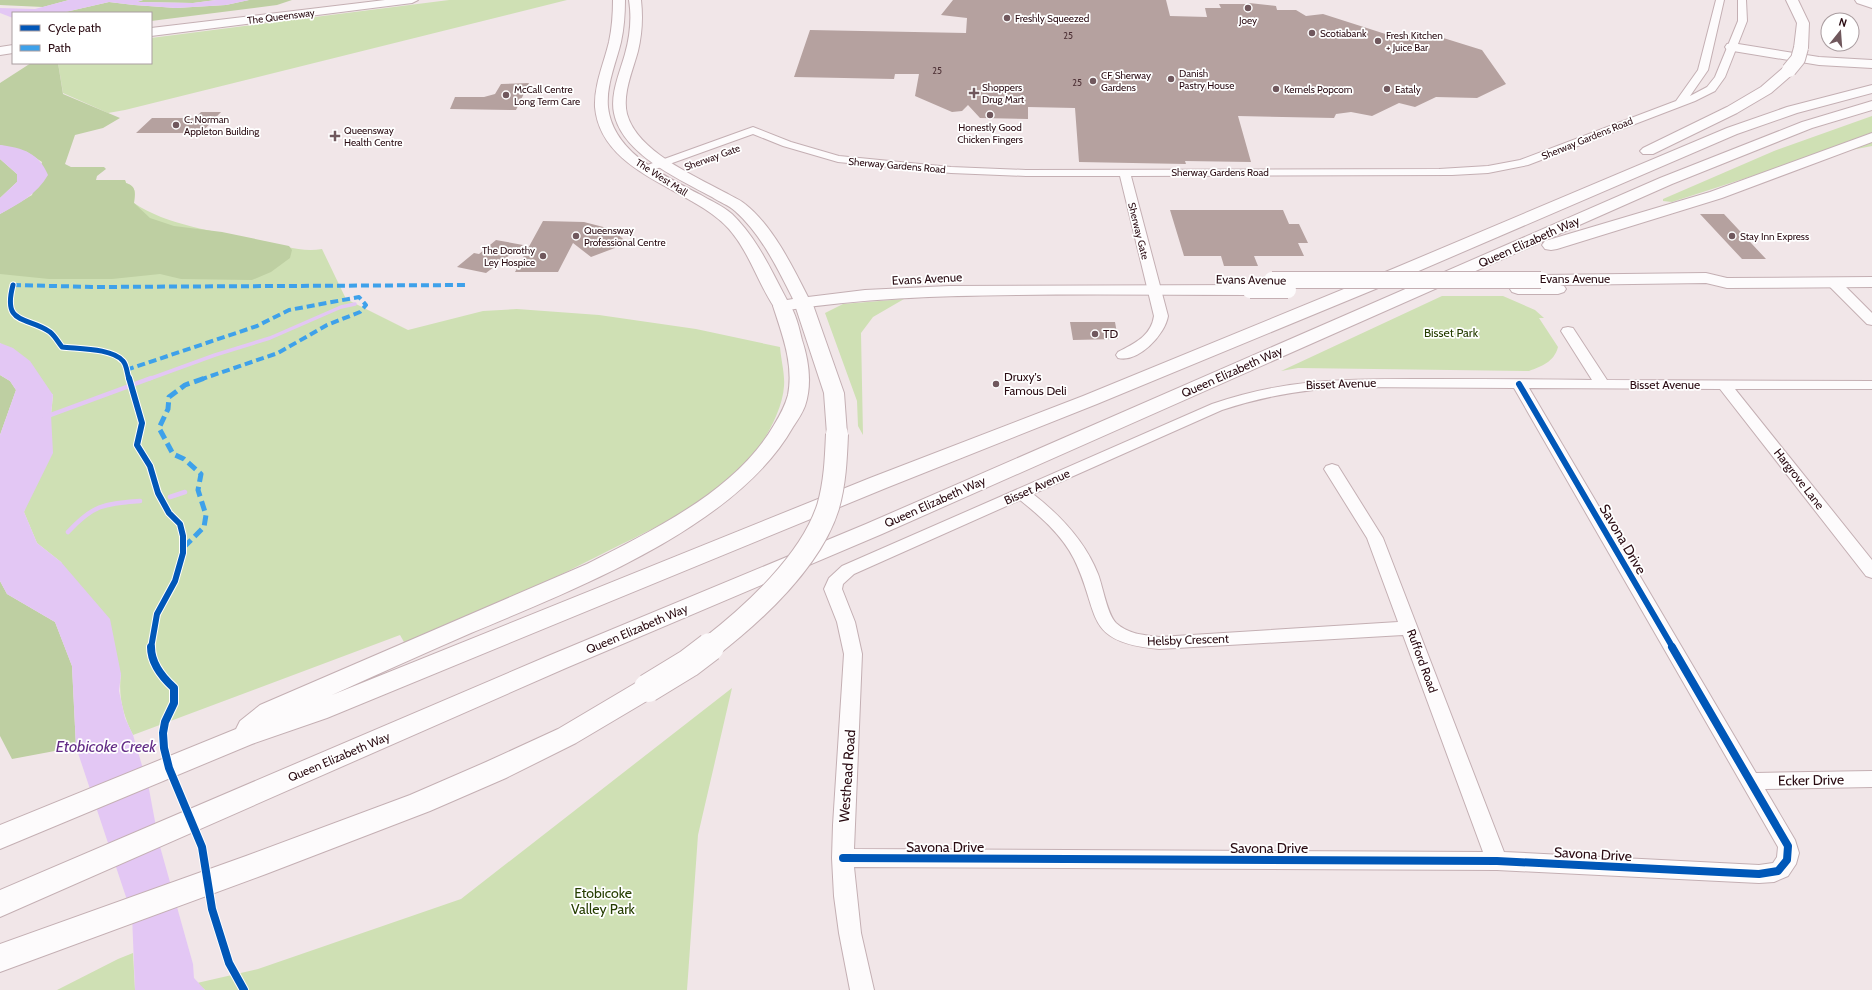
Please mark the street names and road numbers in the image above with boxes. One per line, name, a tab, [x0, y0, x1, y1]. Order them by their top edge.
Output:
street label: The Queensway	[247, 6, 315, 27]
street label: Sherway Gardens Road	[1540, 114, 1635, 163]
street label: Sherway Gate	[682, 141, 742, 174]
street label: Sherway Gardens Road	[848, 155, 946, 176]
street label: The West Mall	[633, 156, 691, 199]
street label: Sherway Gardens Road	[1171, 166, 1269, 179]
street label: Sherway Gate	[1125, 201, 1152, 261]
street label: Queen Elizabeth Way	[1476, 213, 1582, 271]
street label: Evans Avenue	[891, 269, 963, 288]
street label: Evans Avenue	[1216, 271, 1286, 288]
street label: Evans Avenue	[1540, 271, 1610, 286]
street label: Queen Elizabeth Way	[1179, 343, 1285, 401]
street label: Bisset Avenue	[1305, 375, 1376, 392]
street label: Bisset Avenue	[1630, 377, 1700, 392]
street label: Hargrove Lane	[1771, 445, 1828, 512]
street label: Bisset Avenue	[1002, 465, 1072, 508]
street label: Queen Elizabeth Way	[882, 473, 988, 531]
street label: Savona Drive	[1596, 501, 1650, 577]
street label: Queen Elizabeth Way	[584, 600, 690, 657]
street label: Rufford Road	[1404, 627, 1441, 695]
street label: Helsby Crescent	[1147, 631, 1229, 648]
street label: Queen Elizabeth Way	[286, 728, 392, 785]
street label: Westhead Road	[835, 729, 859, 823]
street label: Ecker Drive	[1778, 770, 1844, 790]
street label: Savona Drive	[906, 838, 984, 856]
street label: Savona Drive	[1230, 839, 1308, 857]
street label: Savona Drive	[1553, 843, 1633, 865]

